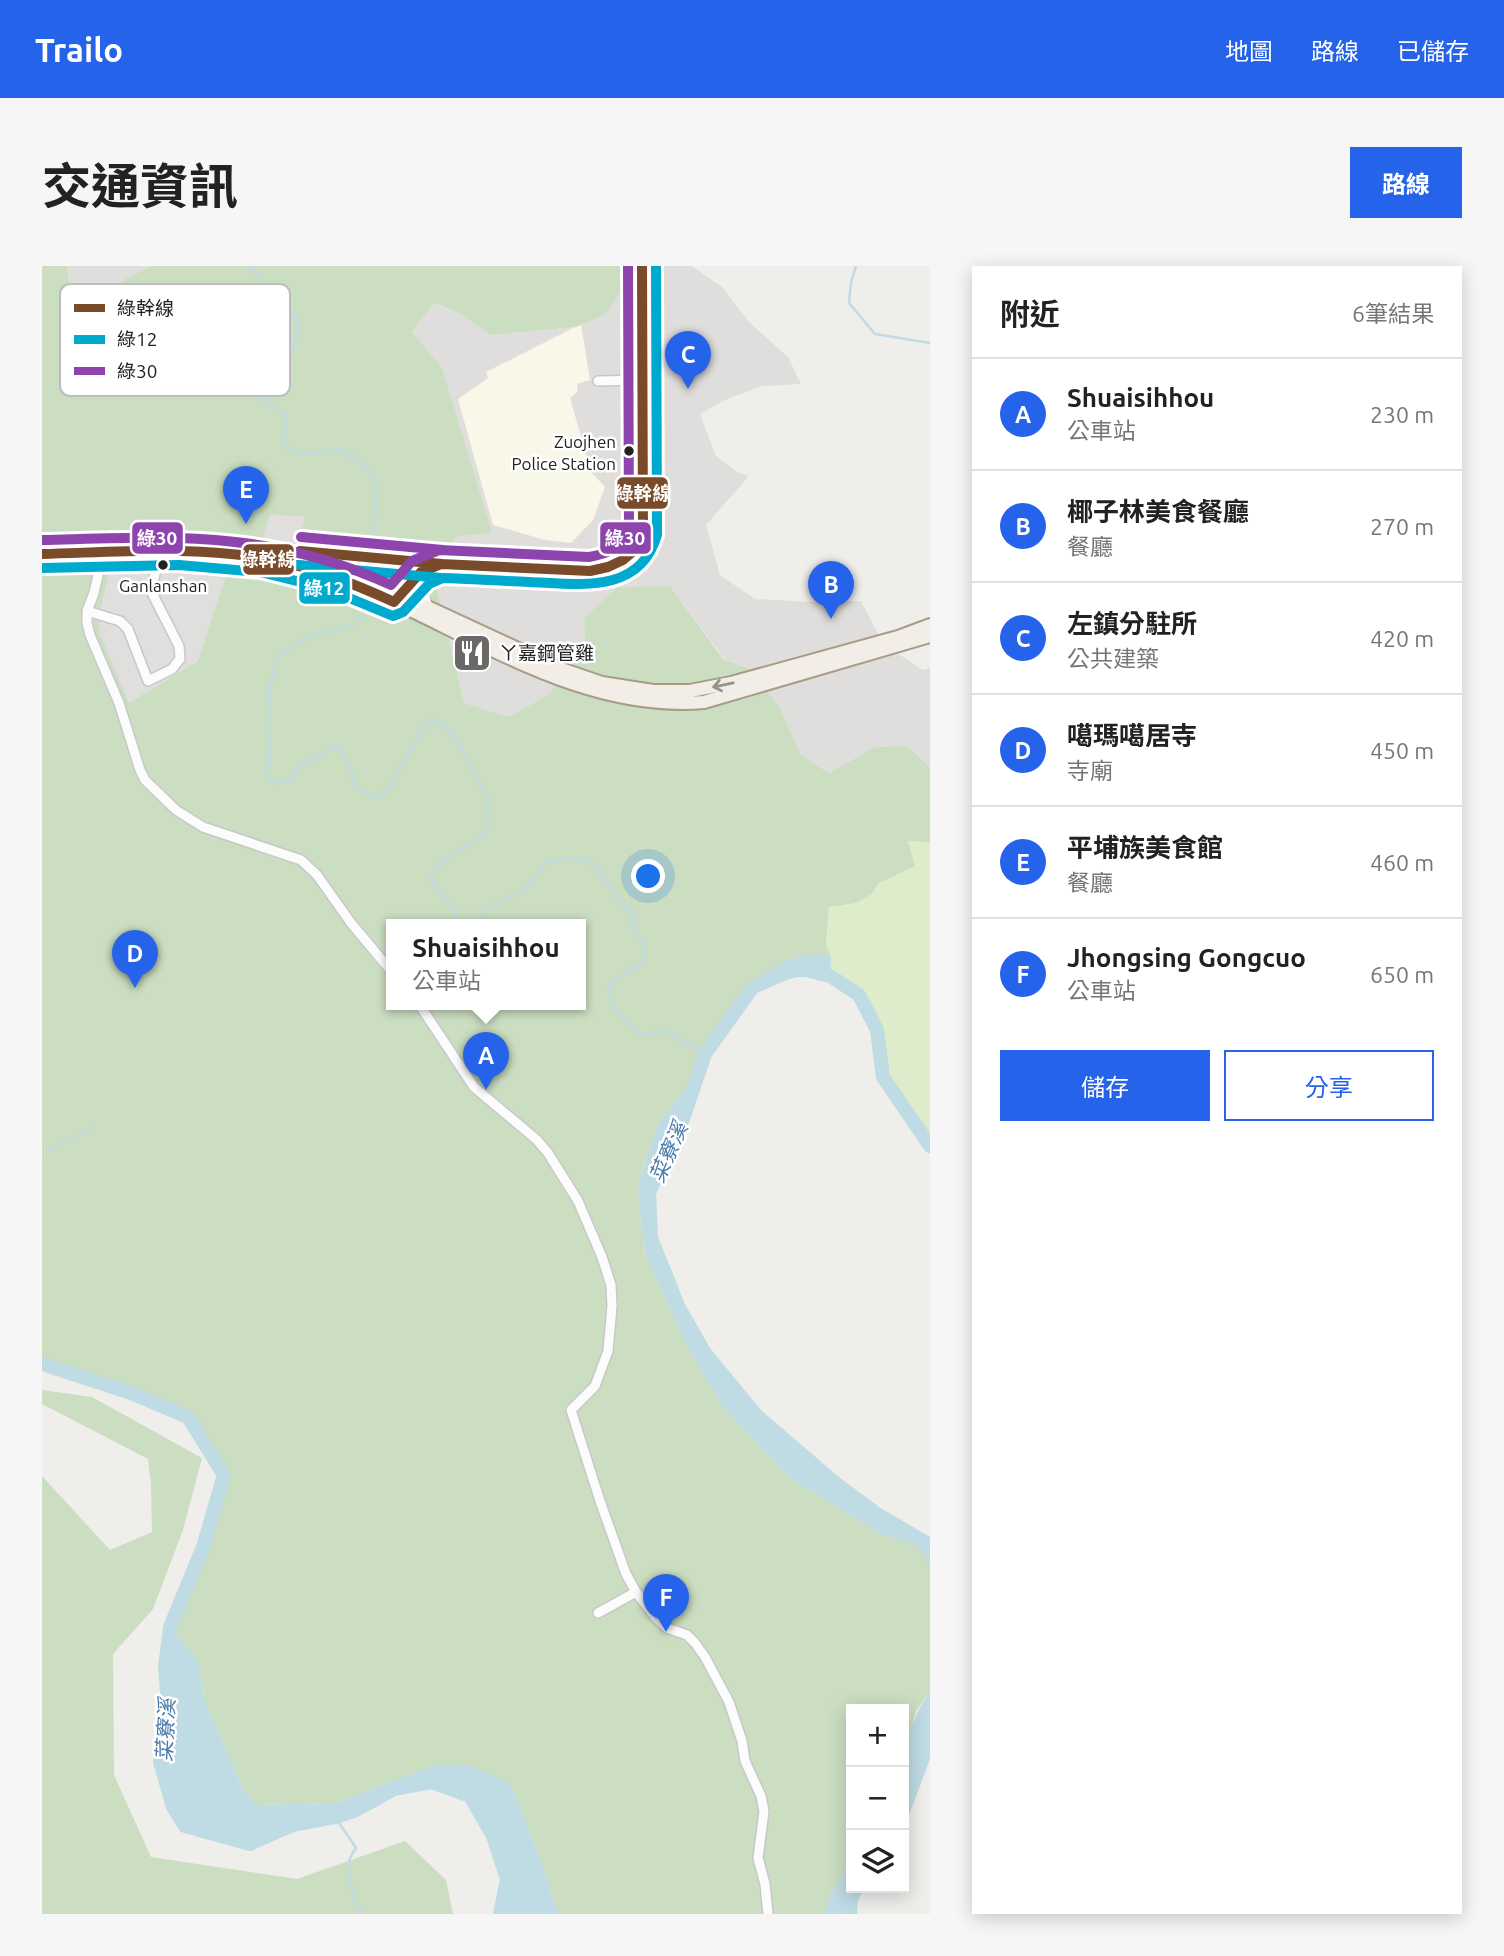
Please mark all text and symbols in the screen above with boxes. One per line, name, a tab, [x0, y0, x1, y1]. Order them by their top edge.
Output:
text: Trailo	[35, 31, 123, 68]
text: 地圖	[1225, 38, 1273, 65]
text: 路線	[1311, 38, 1359, 65]
text: 已儲存	[1397, 38, 1469, 65]
button: 路線	[1350, 147, 1462, 218]
text: 交通資訊	[42, 158, 238, 213]
legend	[60, 284, 290, 396]
text: 綠幹線	[117, 297, 174, 319]
text: 附近	[1000, 297, 1060, 331]
text: 6筆結果	[1352, 301, 1434, 326]
text: 綠12	[117, 328, 157, 350]
pin: C	[665, 331, 711, 389]
text: 綠30	[117, 360, 157, 382]
text: Shuaisihhou	[1067, 383, 1214, 412]
text: A	[1015, 402, 1031, 427]
text: 230 m	[1370, 402, 1434, 427]
text: 公車站	[1067, 418, 1136, 443]
place label: Zuojhen Police Station	[512, 432, 616, 473]
marker: Zuojhen Police Station	[622, 444, 636, 458]
pin: E	[223, 466, 269, 524]
line badge: 綠幹線	[616, 476, 669, 510]
text: 綠幹線	[614, 482, 672, 504]
text: 椰子林美食餐廳	[1067, 497, 1249, 526]
text: B	[1015, 514, 1031, 539]
text: 270 m	[1370, 514, 1434, 539]
line badge: 綠30	[131, 521, 184, 555]
line badge: 綠30	[599, 521, 652, 555]
text: 綠30	[137, 527, 177, 549]
text: 綠30	[605, 527, 645, 549]
text: 餐廳	[1067, 534, 1113, 559]
line badge: 綠幹線	[242, 543, 295, 576]
text: 綠幹線	[239, 548, 297, 570]
marker: Ganlanshan	[156, 558, 170, 572]
pin: B	[808, 561, 854, 619]
line badge: 綠12	[298, 571, 351, 605]
place label: Ganlanshan	[119, 576, 207, 595]
text: 綠12	[304, 577, 344, 599]
text: 左鎮分駐所	[1067, 609, 1197, 638]
text: C	[1016, 626, 1030, 651]
text: 420 m	[1370, 626, 1434, 651]
restaurant icon: ㄚ嘉鋼管雞	[451, 632, 493, 674]
place label: ㄚ嘉鋼管雞	[499, 642, 594, 664]
text: 公共建築	[1067, 646, 1159, 671]
one-way arrow	[712, 678, 735, 692]
text: 噶瑪噶居寺	[1067, 721, 1197, 750]
text: D	[1015, 738, 1031, 763]
text: 450 m	[1370, 738, 1434, 763]
text: 寺廟	[1067, 758, 1113, 783]
text: 平埔族美食館	[1067, 833, 1223, 862]
text: E	[1016, 850, 1030, 875]
text: 460 m	[1370, 850, 1434, 875]
your location	[631, 859, 665, 893]
text: 餐廳	[1067, 870, 1113, 895]
popup	[386, 919, 586, 1010]
pin: D	[112, 930, 158, 988]
text: Shuaisihhou	[412, 933, 560, 962]
text: Jhongsing Gongcuo	[1067, 943, 1306, 972]
text: F	[1017, 962, 1029, 987]
text: 650 m	[1370, 962, 1434, 987]
text: 公車站	[412, 968, 481, 993]
text: 公車站	[1067, 978, 1136, 1003]
pin: A	[463, 1032, 509, 1090]
button: 儲存	[1000, 1050, 1210, 1121]
button: 分享	[1224, 1050, 1434, 1121]
water label: 菜竂溪	[644, 1116, 693, 1186]
pin: F	[643, 1574, 689, 1632]
water label: 菜竂溪	[151, 1695, 179, 1762]
map controls	[846, 1704, 909, 1893]
button: +	[846, 1704, 909, 1767]
button: −	[846, 1767, 909, 1830]
button: layers	[846, 1830, 909, 1893]

